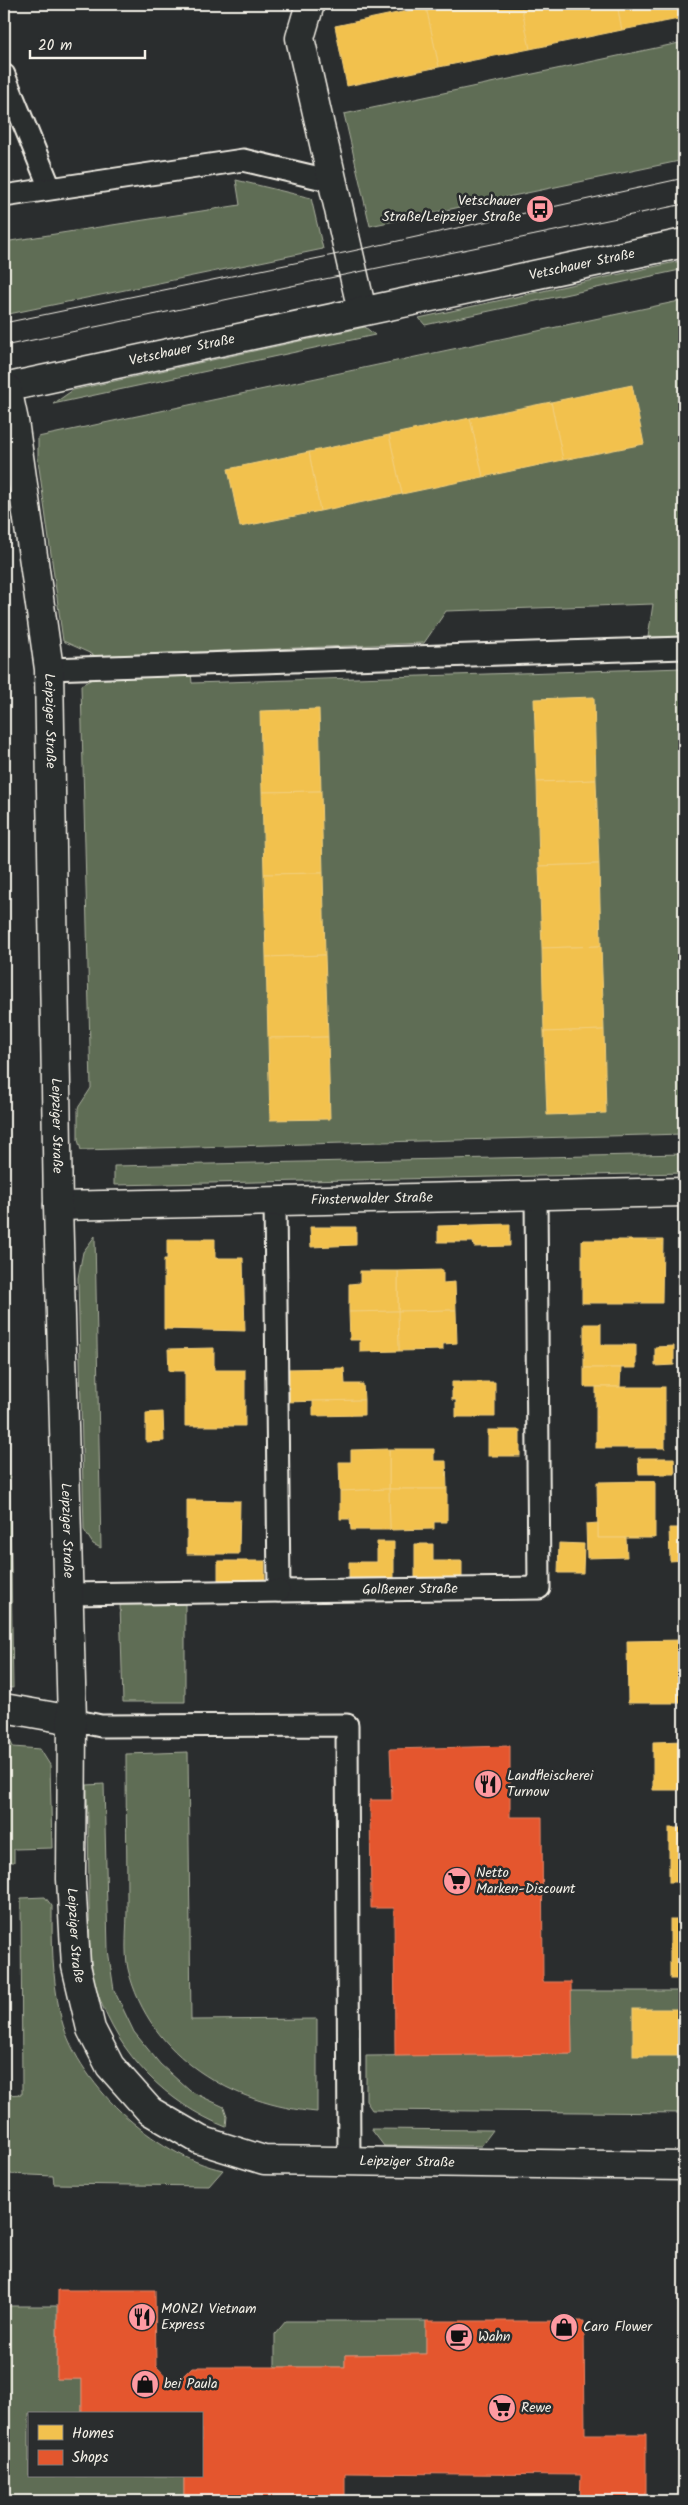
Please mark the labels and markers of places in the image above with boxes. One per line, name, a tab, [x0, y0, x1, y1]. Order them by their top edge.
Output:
place label: Vetschauer Straße/Leipziger Straße	[382, 190, 522, 228]
bus stop icon: Vetschauer Straße/Leipziger Straße	[525, 194, 555, 224]
place label: Landfleischerei Turnow	[507, 1765, 594, 1803]
restaurant icon: Landfleischerei Turnow	[473, 1769, 503, 1799]
place label: Netto Marken-Discount	[476, 1862, 576, 1900]
supermarket icon: Netto Marken-Discount	[442, 1866, 472, 1896]
place label: MONZI Vietnam Express	[161, 2298, 256, 2336]
restaurant icon: MONZI Vietnam Express	[127, 2302, 157, 2332]
shop icon: Caro Flower	[549, 2312, 579, 2342]
place label: Caro Flower	[583, 2316, 653, 2338]
cafe icon: Wahn	[444, 2322, 474, 2352]
place label: Wahn	[478, 2326, 510, 2348]
shop icon: bei Paula	[130, 2369, 160, 2399]
place label: bei Paula	[164, 2373, 218, 2395]
supermarket icon: Rewe	[487, 2393, 517, 2423]
place label: Rewe	[521, 2397, 552, 2419]

